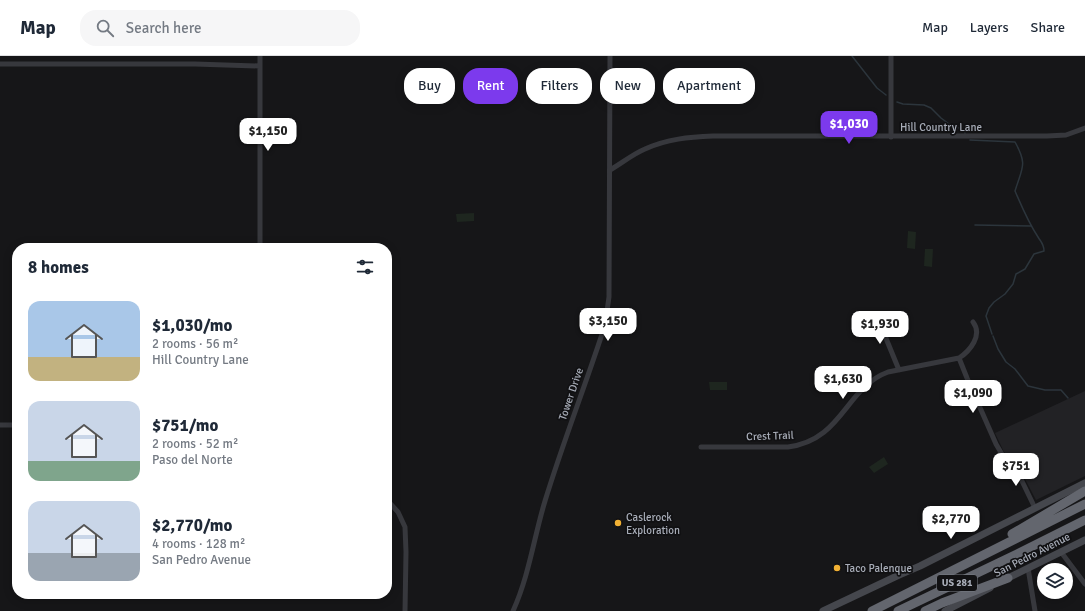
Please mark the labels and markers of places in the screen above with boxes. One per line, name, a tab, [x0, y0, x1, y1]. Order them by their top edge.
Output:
pin: $1,030	[816, 111, 882, 145]
pin: $1,150	[235, 118, 301, 152]
pin: $3,150	[575, 308, 641, 342]
pin: $1,930	[847, 311, 913, 345]
pin: $1,630	[810, 366, 876, 400]
pin: $1,090	[940, 380, 1006, 414]
pin: $751	[992, 453, 1040, 487]
pin: $2,770	[918, 506, 984, 540]
place label: Caslerock Exploration	[626, 511, 680, 537]
marker: Caslerock Exploration	[613, 518, 623, 528]
place label: Taco Palenque	[845, 562, 912, 575]
marker: Taco Palenque	[832, 563, 842, 573]

